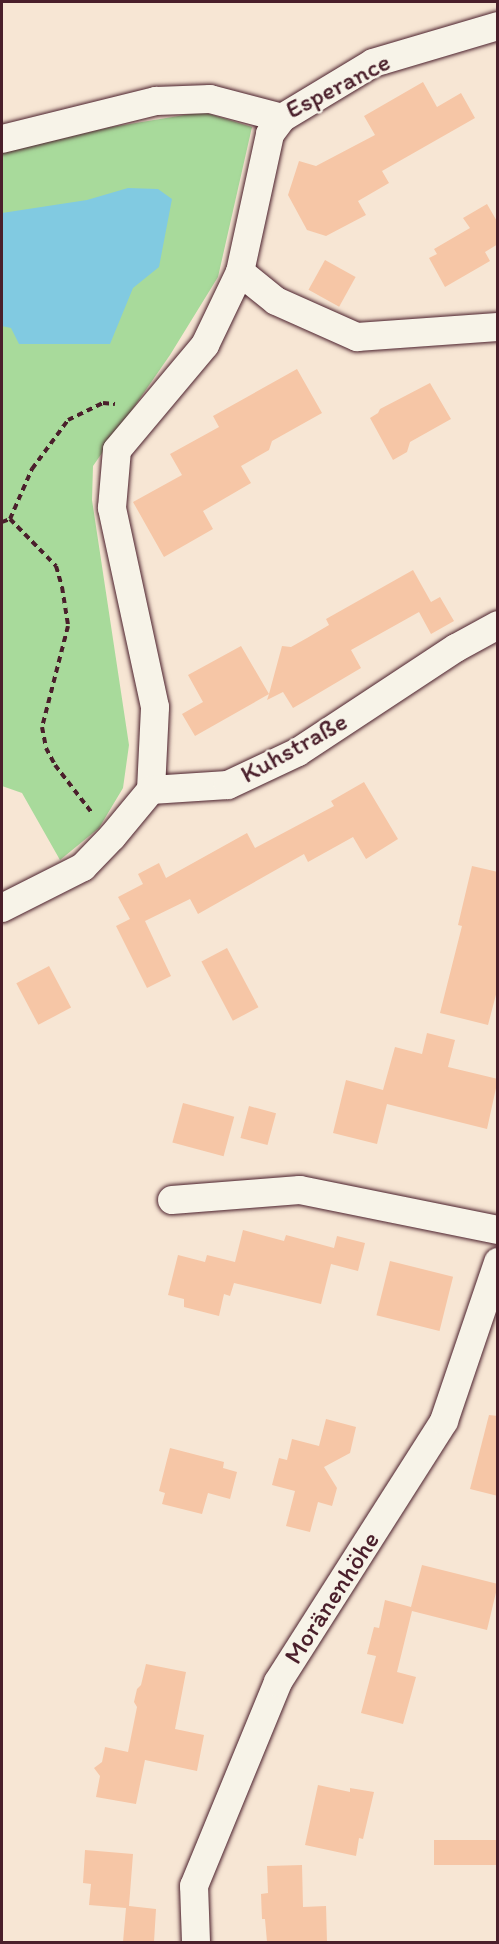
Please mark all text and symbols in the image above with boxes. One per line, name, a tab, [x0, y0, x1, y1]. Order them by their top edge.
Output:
street label: Esperance	[280, 46, 396, 126]
street label: Kuhstraße	[235, 706, 353, 790]
street label: Moränenhöhe	[278, 1526, 386, 1670]

